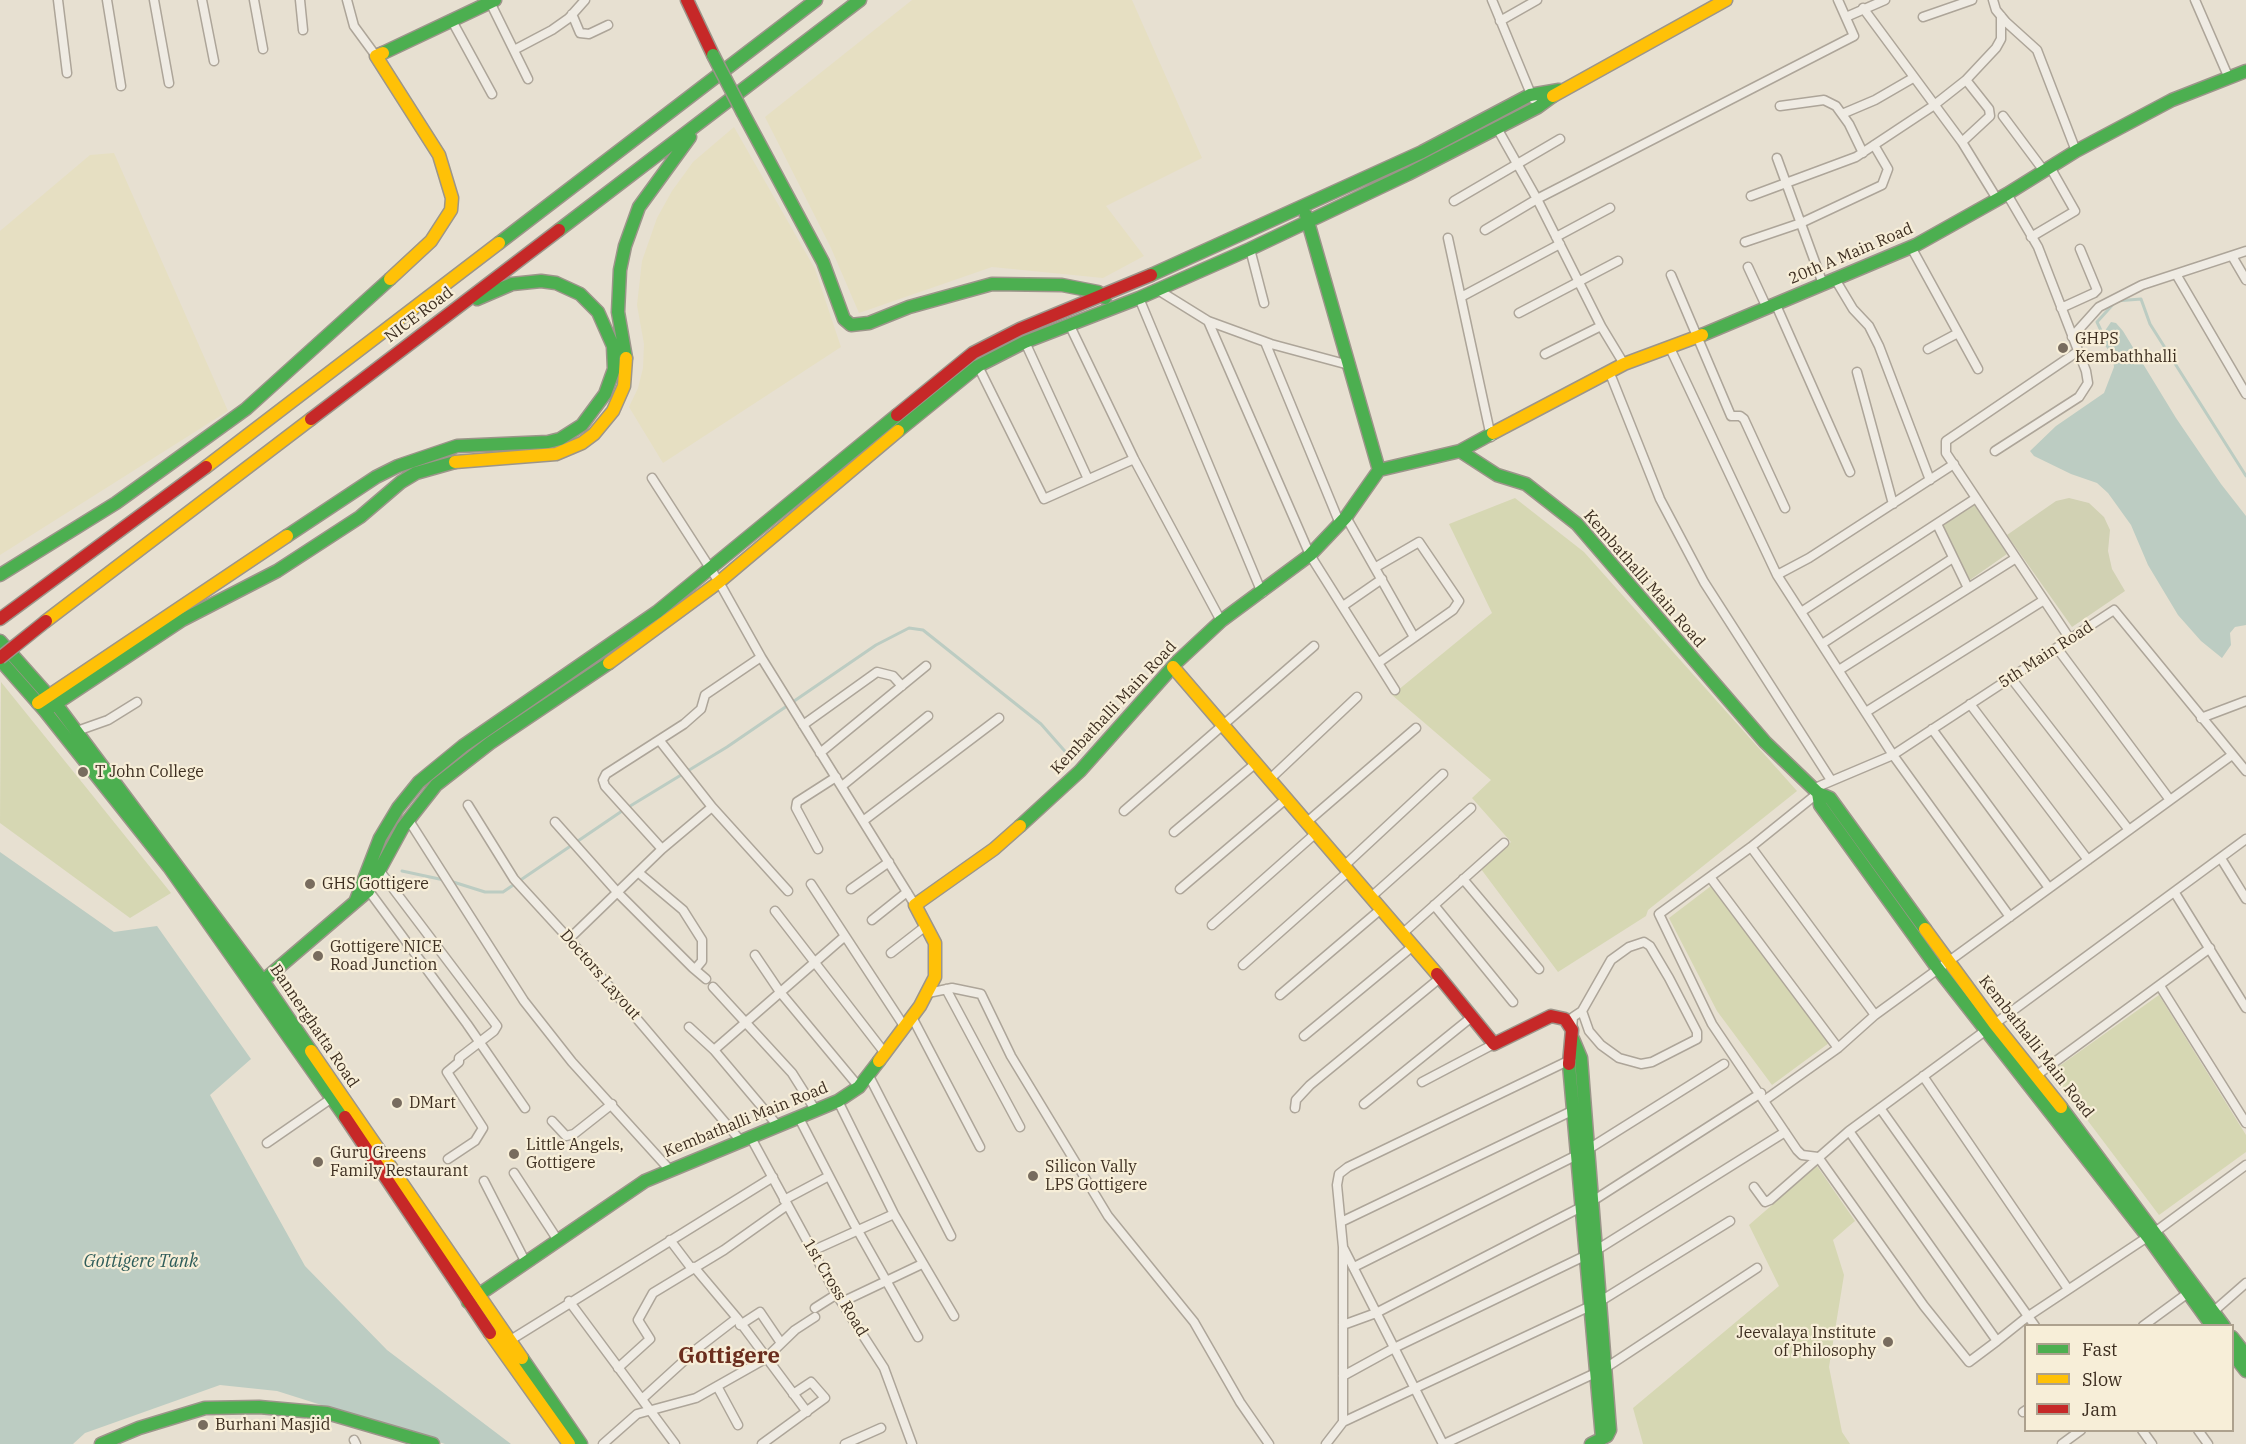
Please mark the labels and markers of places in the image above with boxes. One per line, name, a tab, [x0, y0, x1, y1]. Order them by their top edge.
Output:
place label: GHPS Kembathhalli	[2075, 329, 2177, 367]
marker: GHPS Kembathhalli	[2056, 341, 2070, 355]
place label: T John College	[95, 762, 204, 782]
marker: T John College	[76, 765, 90, 779]
place label: GHS Gottigere	[322, 874, 429, 894]
marker: GHS Gottigere	[303, 877, 317, 891]
place label: Gottigere NICE Road Junction	[330, 937, 442, 975]
marker: Gottigere NICE Road Junction	[311, 949, 325, 963]
place label: DMart	[409, 1093, 456, 1113]
marker: DMart	[390, 1096, 404, 1110]
place label: Little Angels, Gottigere	[526, 1135, 624, 1173]
place label: Guru Greens Family Restaurant	[330, 1143, 468, 1181]
marker: Little Angels, Gottigere	[507, 1147, 521, 1161]
marker: Guru Greens Family Restaurant	[311, 1155, 325, 1169]
place label: Silicon Vally LPS Gottigere	[1045, 1157, 1147, 1195]
marker: Silicon Vally LPS Gottigere	[1026, 1169, 1040, 1183]
place label: Jeevalaya Institute of Philosophy	[1737, 1323, 1876, 1361]
marker: Jeevalaya Institute of Philosophy	[1881, 1335, 1895, 1349]
place label: Burhani Masjid	[215, 1415, 330, 1435]
marker: Burhani Masjid	[196, 1418, 210, 1432]

